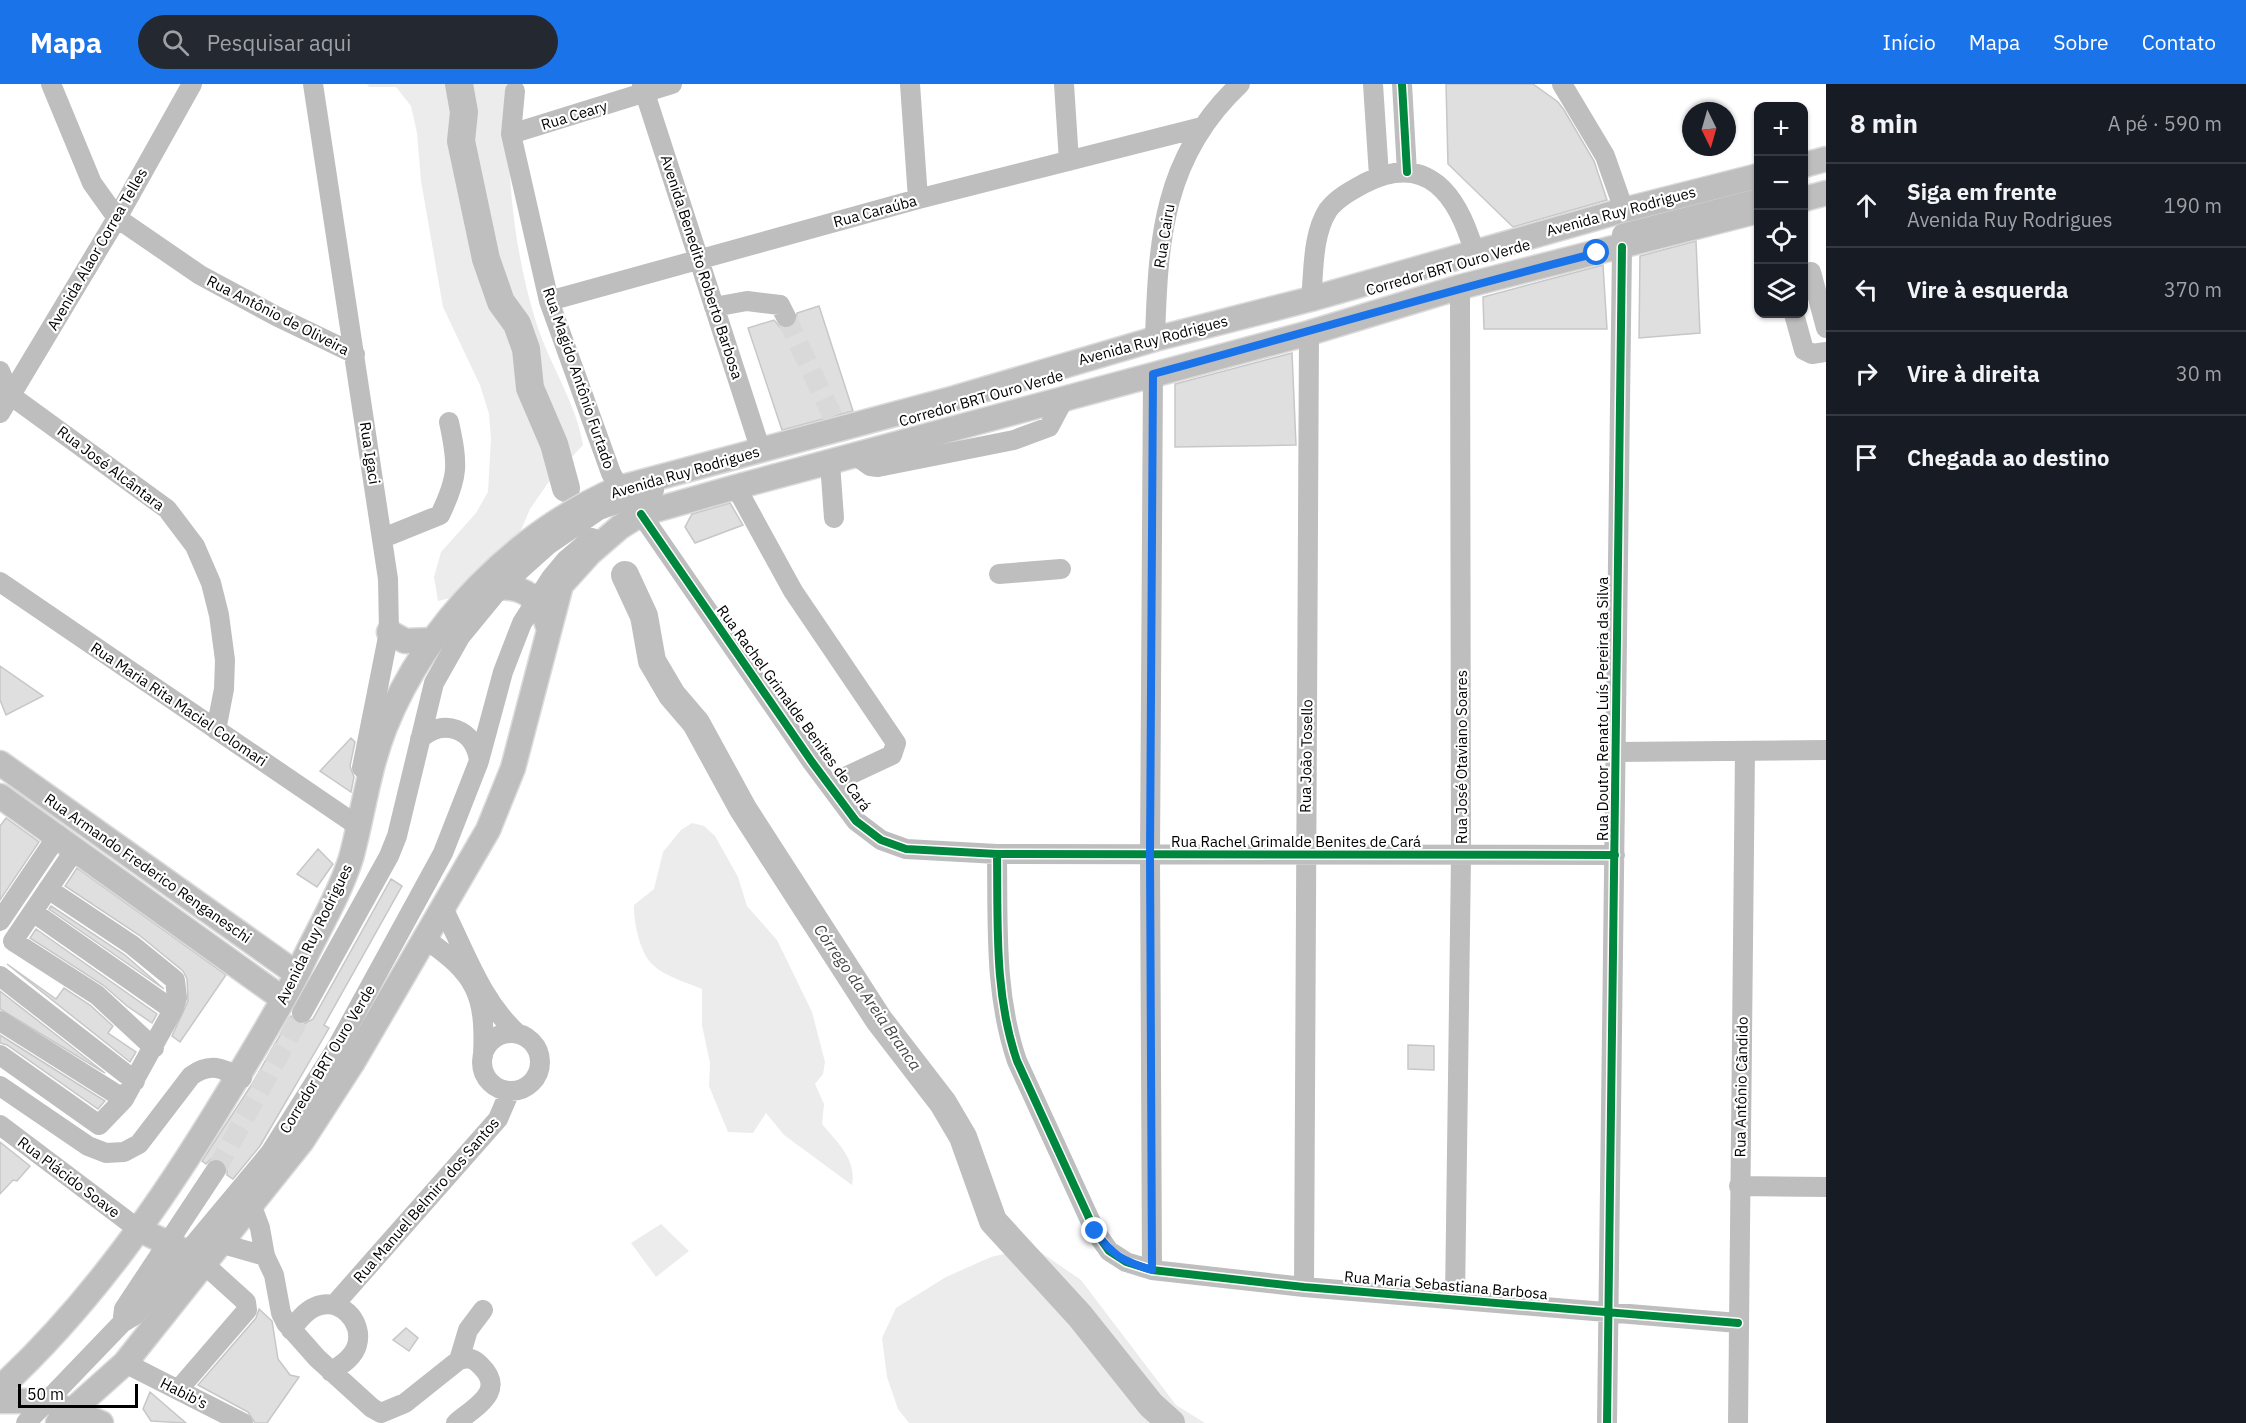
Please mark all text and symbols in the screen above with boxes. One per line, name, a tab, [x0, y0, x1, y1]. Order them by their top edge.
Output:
search box	[138, 15, 558, 69]
text: Mapa	[30, 24, 102, 61]
icon: search	[159, 26, 192, 59]
text: Pesquisar aqui	[207, 28, 352, 57]
text: Início	[1883, 28, 1936, 56]
text: Mapa	[1969, 28, 2020, 56]
text: Sobre	[2053, 28, 2109, 56]
text: Contato	[2142, 28, 2216, 56]
street label: Rua Ceary	[539, 96, 610, 134]
north arrow	[1682, 102, 1736, 156]
map controls	[1754, 102, 1808, 318]
button: +	[1754, 102, 1808, 156]
text: 8 min	[1850, 106, 1918, 140]
text: A pé · 590 m	[2108, 110, 2222, 137]
street label: Avenida Benedito Roberto Barbosa	[657, 152, 747, 382]
button: −	[1754, 156, 1808, 210]
street label: Avenida Alaor Correa Telles	[43, 164, 151, 334]
text: Siga em frente	[1907, 177, 2057, 206]
street label: Avenida Ruy Rodrigues	[1544, 182, 1698, 240]
icon: ahead	[1850, 189, 1883, 222]
street label: Rua Caraúba	[831, 191, 919, 231]
text: 190 m	[2164, 192, 2222, 219]
street label: Rua Cairu	[1150, 203, 1178, 269]
text: Avenida Ruy Rodrigues	[1907, 206, 2113, 233]
button: locate	[1754, 210, 1808, 264]
street label: Corredor BRT Ouro Verde	[1364, 234, 1532, 300]
route start	[1583, 239, 1609, 265]
button: layers	[1754, 264, 1808, 318]
street label: Rua Antônio de Oliveira	[204, 271, 352, 359]
icon: left	[1850, 273, 1883, 306]
text: Vire à esquerda	[1907, 275, 2069, 304]
text: 370 m	[2164, 276, 2222, 303]
street label: Rua Magido Antônio Furtado	[539, 285, 619, 471]
street label: Avenida Ruy Rodrigues	[1076, 311, 1230, 369]
icon: right	[1850, 357, 1883, 390]
text: Vire à direita	[1907, 359, 2040, 388]
text: 30 m	[2176, 360, 2222, 387]
street label: Corredor BRT Ouro Verde	[897, 365, 1065, 431]
street label: Rua Igaci	[356, 420, 384, 486]
street label: Rua José Alcântara	[54, 422, 168, 514]
icon: arrive	[1850, 441, 1883, 474]
street label: Avenida Ruy Rodrigues	[608, 442, 762, 502]
text: Chegada ao destino	[1907, 443, 2110, 472]
street label: Rua Doutor Renato Luís Pereira da Silva	[1593, 577, 1612, 841]
street label: Rua Rachel Grimalde Benites de Cará	[713, 601, 875, 815]
street label: Rua Maria Rita Maciel Colomari	[87, 638, 271, 770]
street label: Rua José Otaviano Soares	[1452, 670, 1471, 844]
street label: Rua João Tosello	[1296, 699, 1316, 813]
street label: Rua Armando Frederico Renganeschi	[41, 789, 255, 947]
street label: Rua Rachel Grimalde Benites de Cará	[1171, 832, 1421, 851]
street label: Avenida Ruy Rodrigues	[272, 861, 356, 1007]
water label: Córrego da Areia Branca	[810, 920, 926, 1074]
street label: Corredor BRT Ouro Verde	[275, 981, 379, 1137]
street label: Rua Antônio Cãndido	[1730, 1016, 1752, 1158]
street label: Rua Manuel Belmiro dos Santos	[349, 1113, 503, 1287]
street label: Rua Plácido Soave	[14, 1132, 124, 1222]
route end	[1081, 1217, 1107, 1243]
street label: Rua Maria Sebastiana Barbosa	[1343, 1267, 1549, 1303]
street label: Habib's	[157, 1373, 211, 1413]
scale bar	[18, 1381, 138, 1408]
text: 50 m	[27, 1384, 64, 1404]

